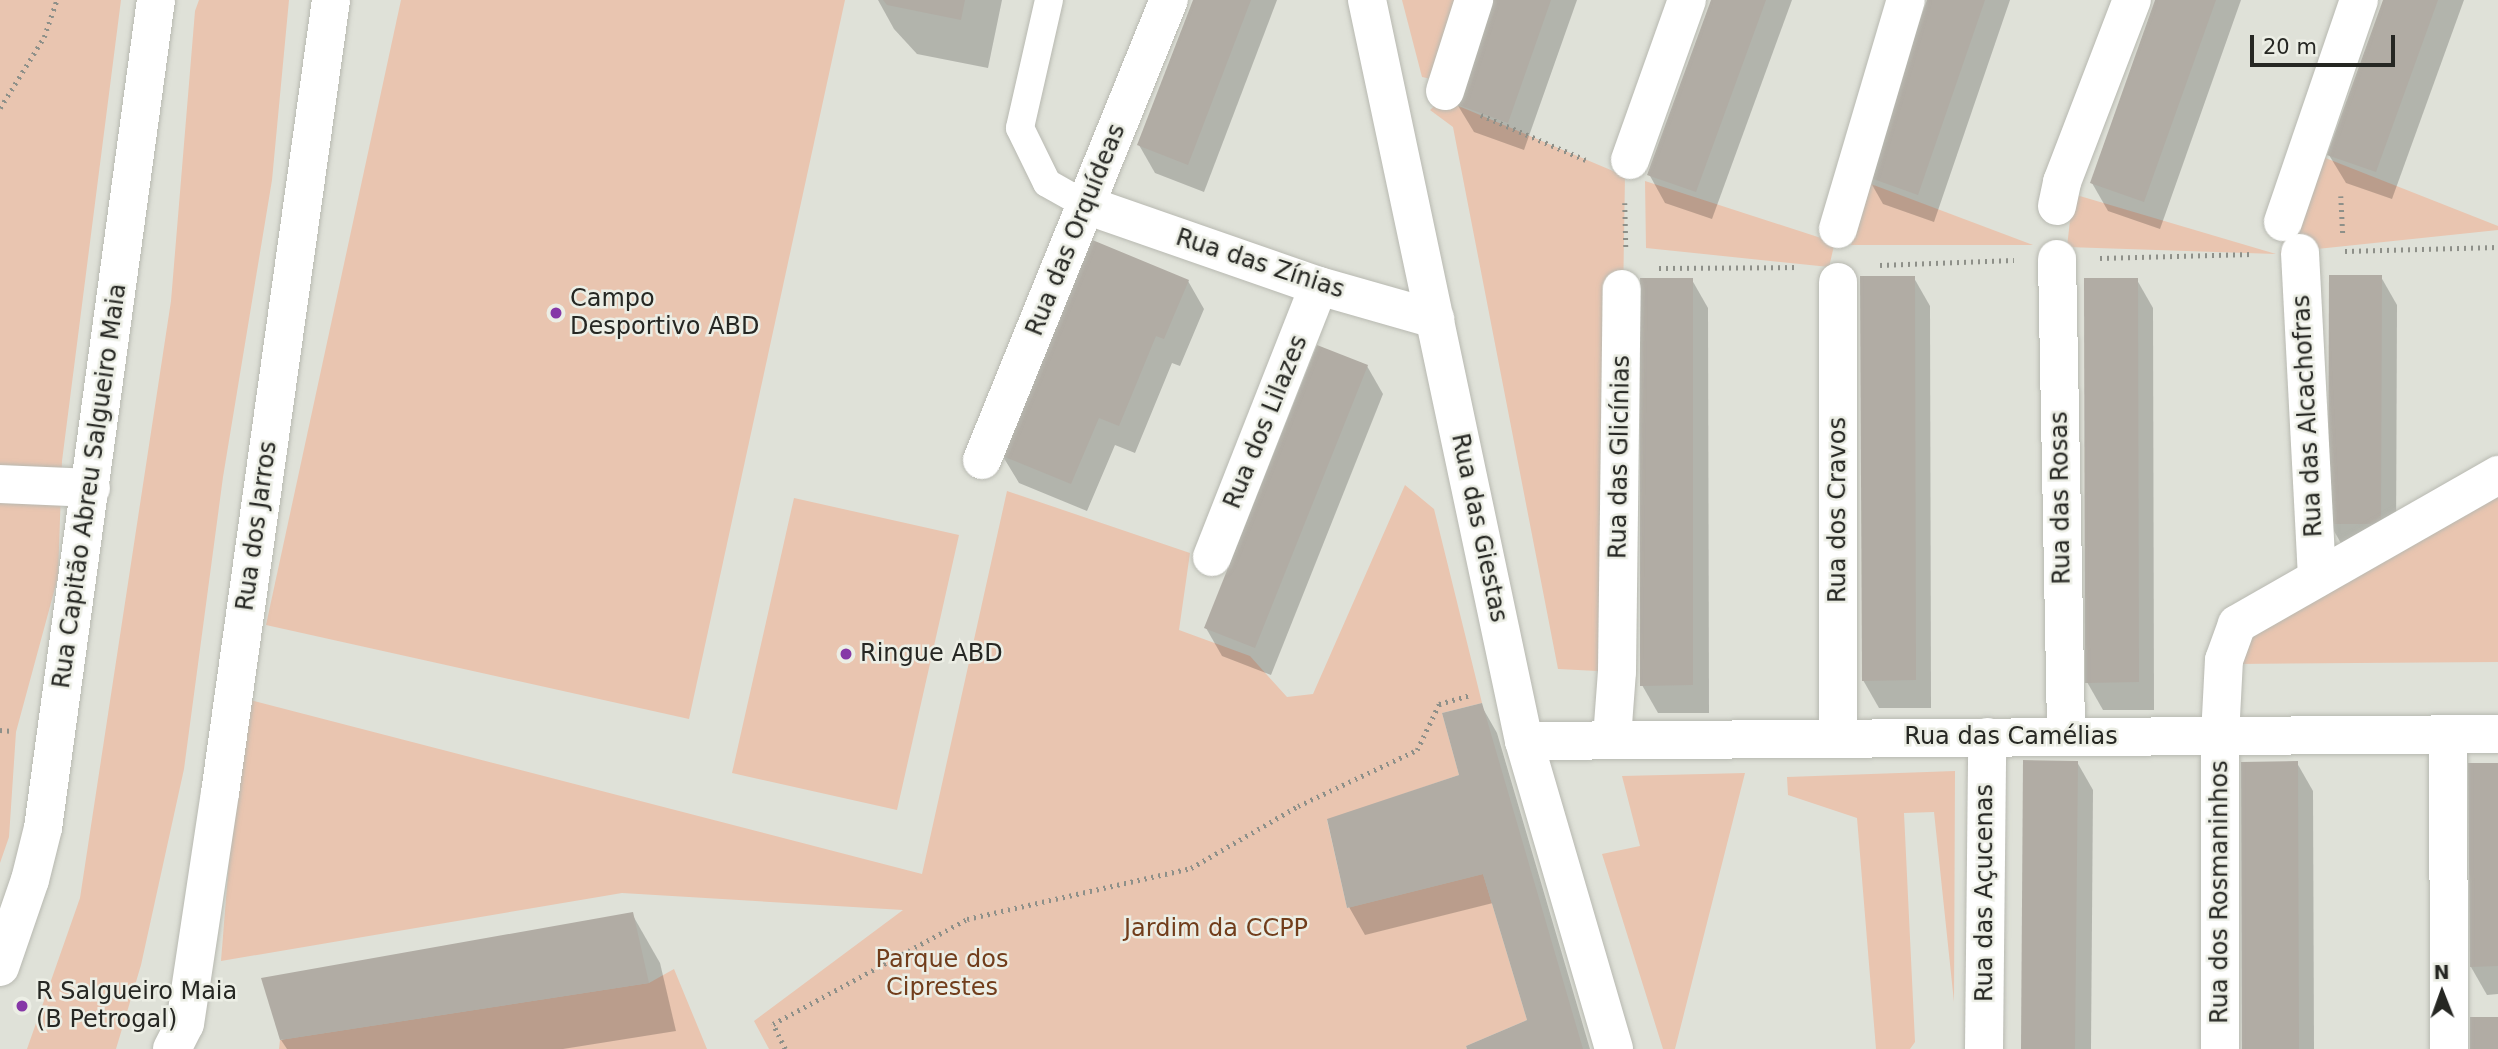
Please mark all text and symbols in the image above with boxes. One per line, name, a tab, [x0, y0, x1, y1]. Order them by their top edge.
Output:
scale bar	[2253, 21, 2398, 65]
text: 20 m	[2263, 35, 2317, 59]
street label: Rua das Orquídeas	[1020, 120, 1132, 340]
street label: Rua das Zínias	[1172, 223, 1348, 305]
street label: Rua Capitão Abreu Salgueiro Maia	[47, 282, 133, 690]
place label: Campo Desportivo ABD	[570, 285, 759, 341]
street label: Rua das Alcachofras	[2287, 294, 2329, 538]
marker: Campo Desportivo ABD	[548, 305, 564, 321]
street label: Rua dos Lilazes	[1218, 331, 1314, 513]
street label: Rua das Glicínias	[1604, 355, 1636, 559]
street label: Rua das Rosas	[2045, 411, 2077, 585]
street label: Rua dos Cravos	[1824, 417, 1852, 603]
street label: Rua das Giestas	[1445, 431, 1513, 625]
street label: Rua dos Jarros	[231, 439, 283, 613]
place label: Ringue ABD	[860, 640, 1003, 668]
marker: Ringue ABD	[838, 646, 854, 662]
street label: Rua das Camélias	[1904, 723, 2118, 751]
street label: Rua dos Rosmaninhos	[2206, 760, 2234, 1024]
street label: Rua das Açucenas	[1971, 784, 1999, 1002]
park label: Jardim da CCPP	[1124, 915, 1308, 943]
park label: Parque dos Ciprestes	[876, 946, 1008, 1002]
north arrow	[2407, 958, 2477, 1028]
text: N	[2433, 961, 2450, 983]
place label: R Salgueiro Maia (B Petrogal)	[36, 978, 237, 1034]
marker: R Salgueiro Maia (B Petrogal)	[14, 998, 30, 1014]

